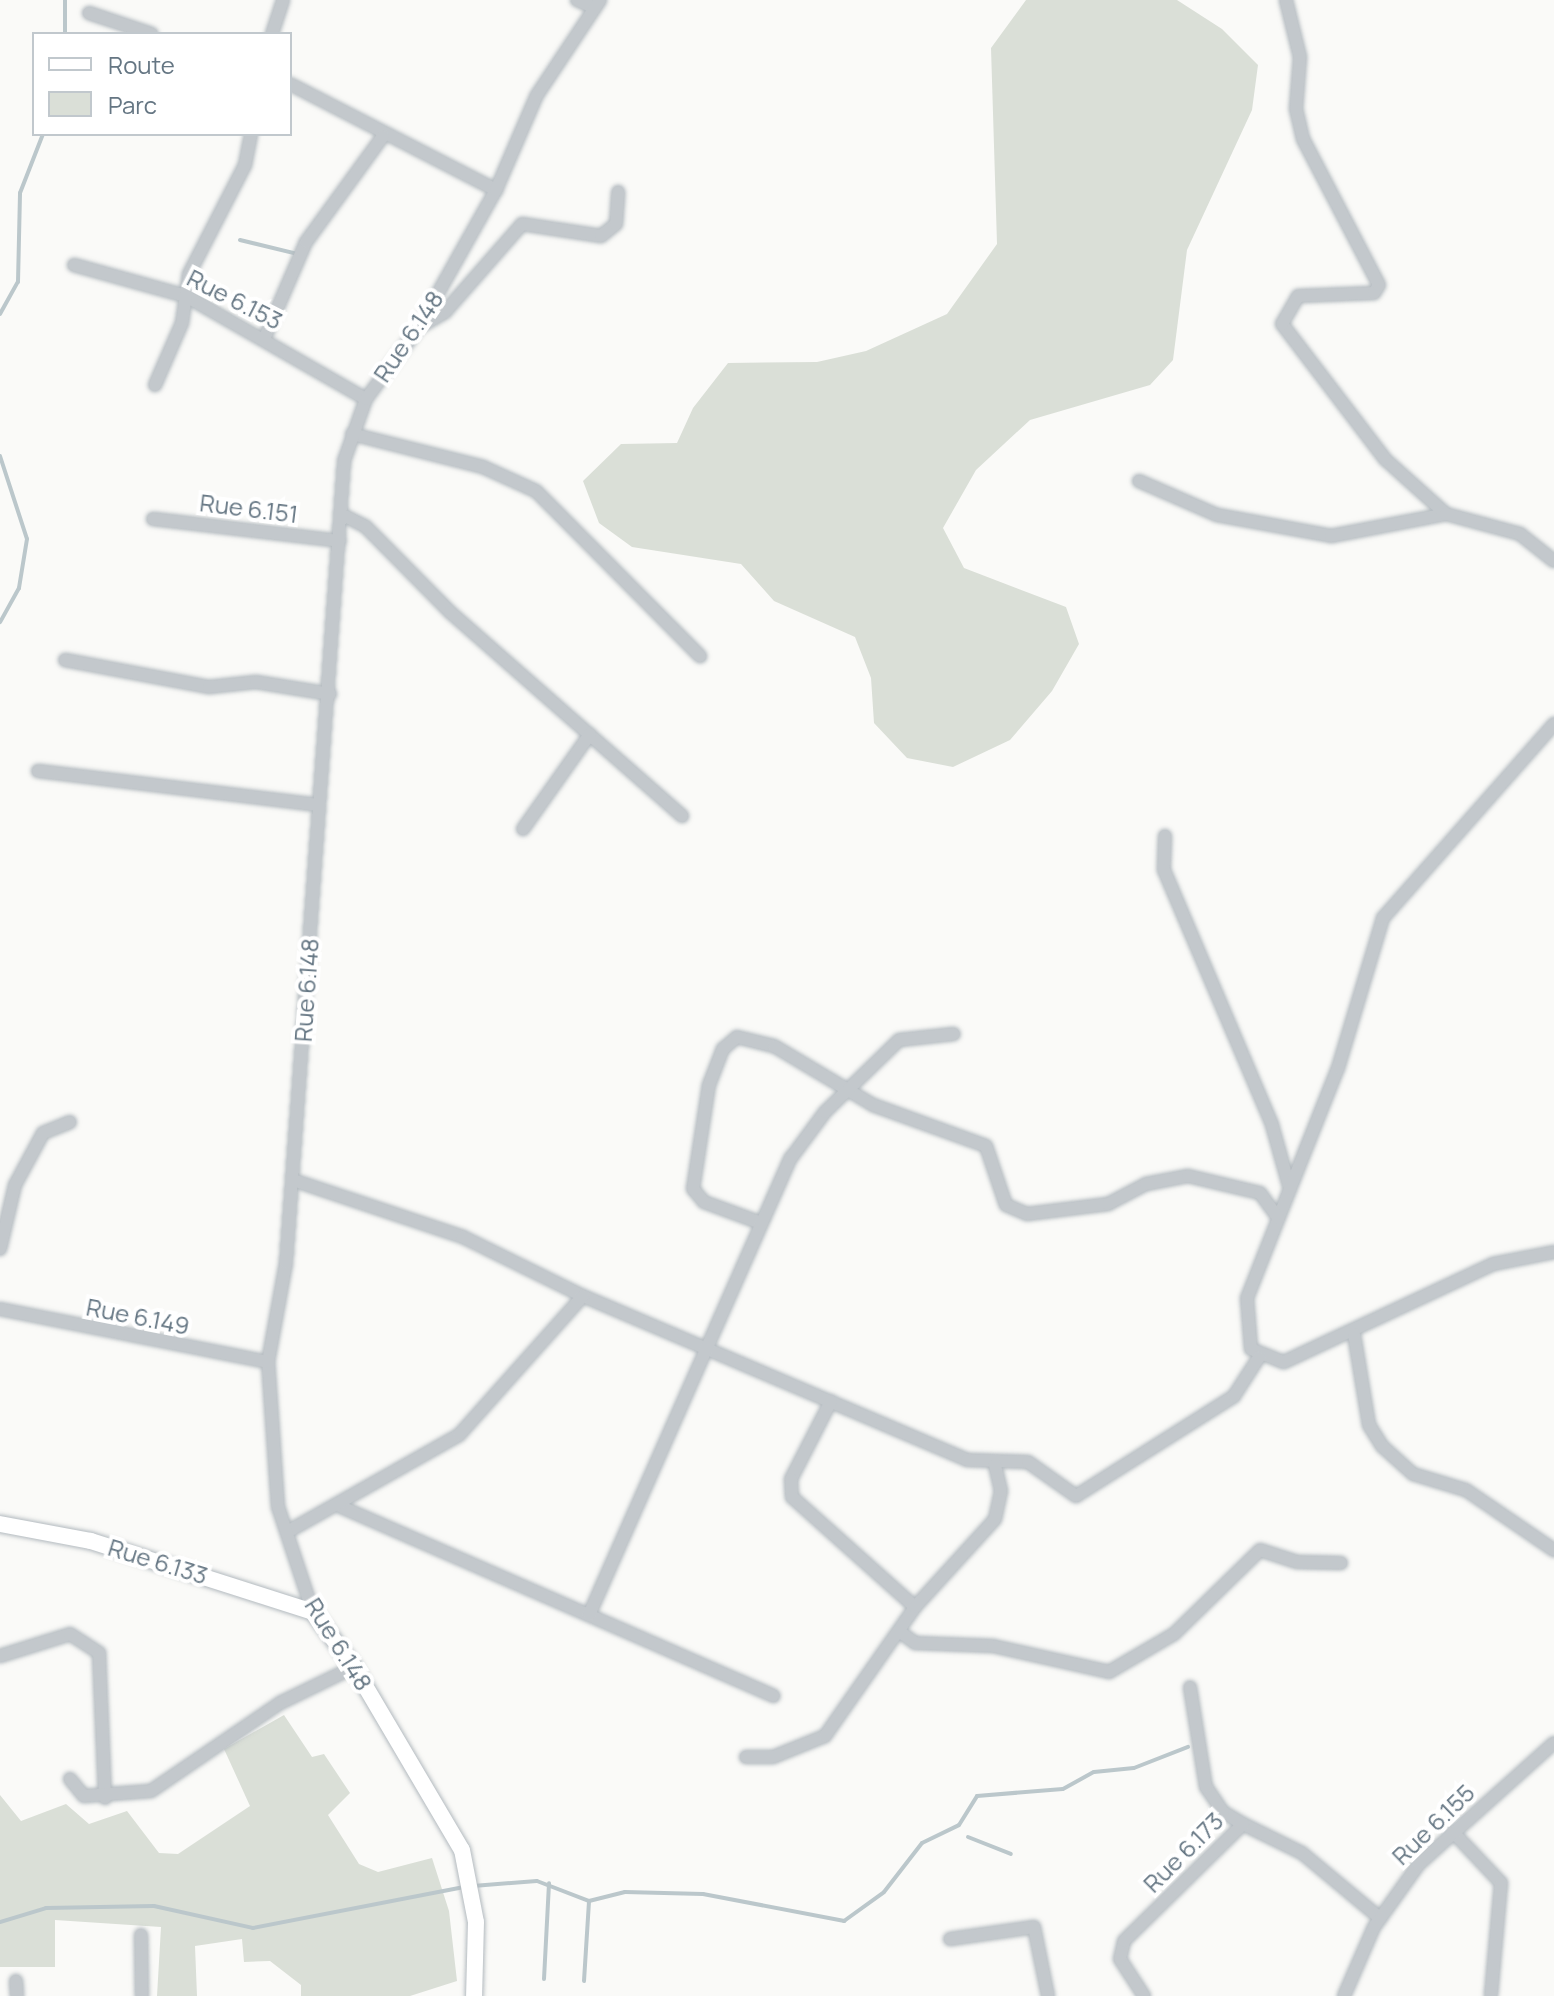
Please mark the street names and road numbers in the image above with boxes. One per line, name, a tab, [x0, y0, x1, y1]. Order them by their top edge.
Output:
street label: Rue 6.153	[183, 263, 287, 335]
street label: Rue 6.148	[367, 285, 449, 387]
street label: Rue 6.151	[198, 488, 300, 528]
street label: Rue 6.148	[288, 937, 324, 1043]
street label: Rue 6.149	[84, 1292, 192, 1340]
street label: Rue 6.133	[105, 1532, 211, 1590]
street label: Rue 6.148	[299, 1592, 379, 1696]
street label: Rue 6.155	[1386, 1778, 1480, 1870]
street label: Rue 6.173	[1137, 1806, 1229, 1898]

